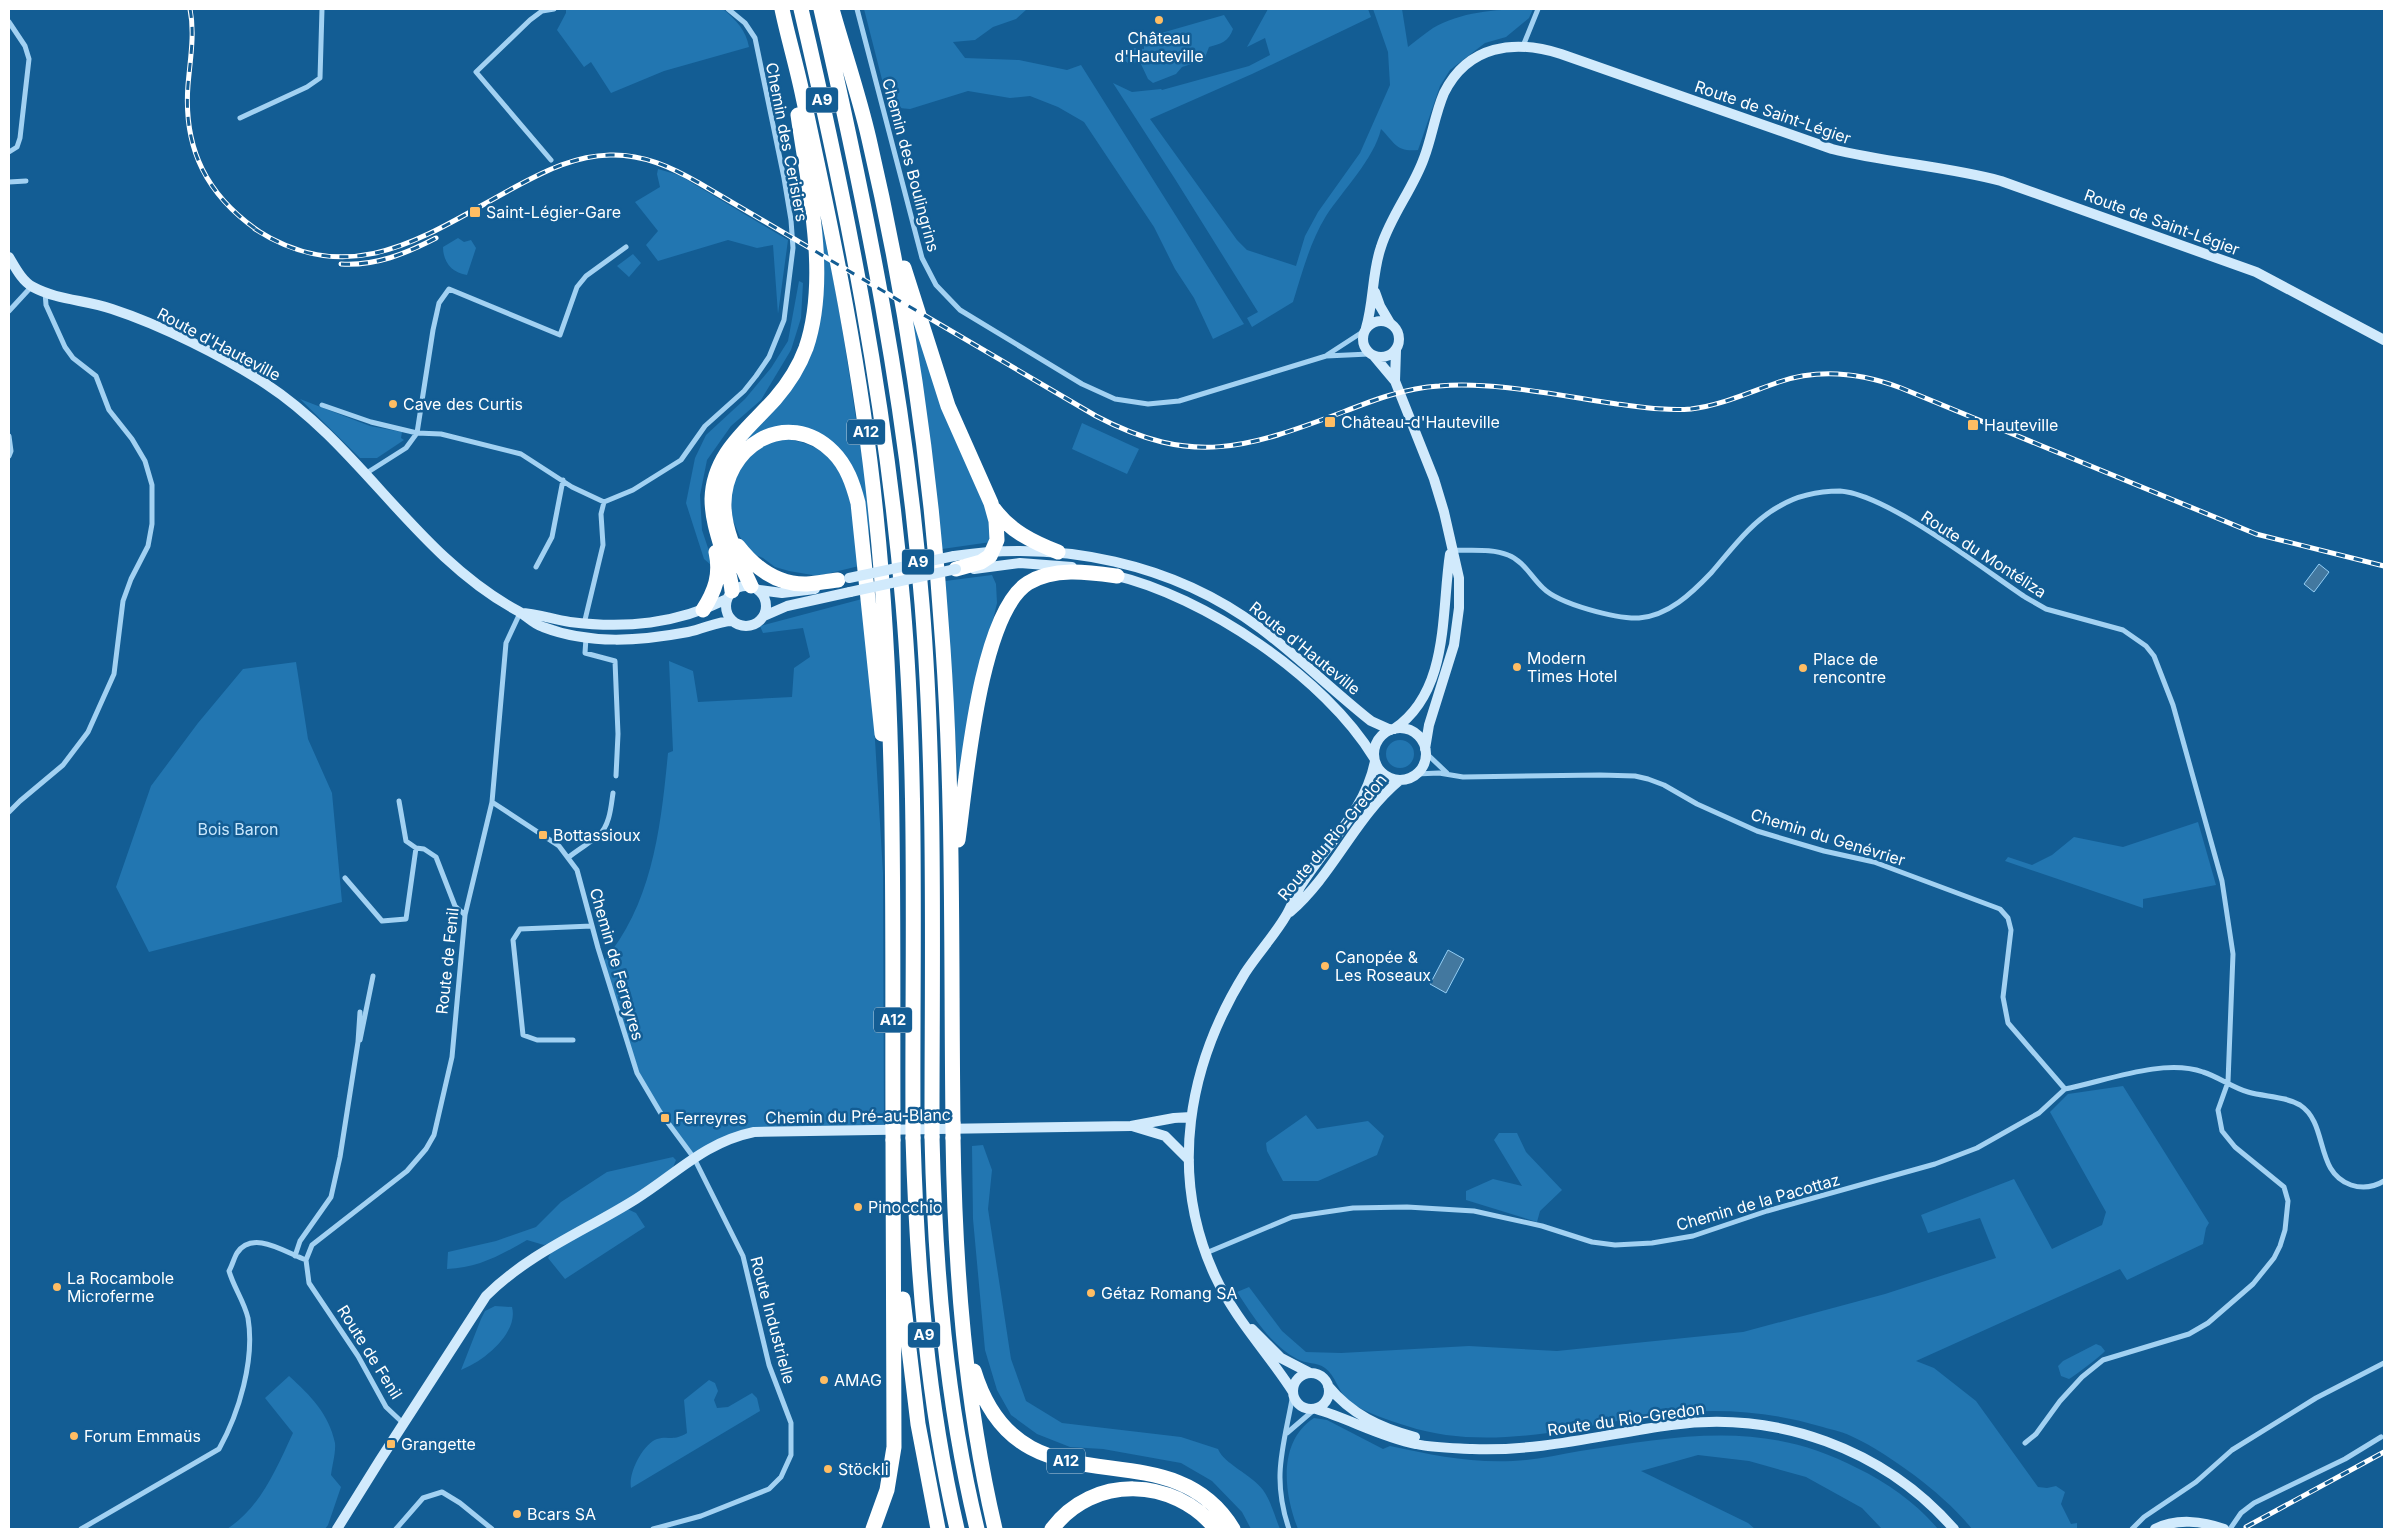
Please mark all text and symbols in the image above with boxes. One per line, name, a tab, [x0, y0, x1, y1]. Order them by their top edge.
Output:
marker: Château d'Hauteville	[1153, 14, 1165, 26]
place label: Château d'Hauteville	[1115, 28, 1203, 66]
street label: Chemin des Cerisiers	[762, 61, 812, 223]
street label: Chemin des Boulingrins	[878, 76, 944, 254]
street label: Route de Saint-Légier	[1692, 76, 1854, 148]
road number: A9	[806, 88, 838, 112]
street label: Route de Saint-Légier	[2082, 185, 2242, 259]
place label: Saint-Légier-Gare	[486, 202, 621, 222]
marker: Saint-Légier-Gare	[468, 205, 482, 219]
street label: Route d'Hauteville	[154, 303, 284, 385]
place label: Cave des Curtis	[403, 394, 523, 414]
marker: Cave des Curtis	[387, 398, 399, 410]
place label: Château-d'Hauteville	[1341, 412, 1500, 432]
marker: Château-d'Hauteville	[1323, 415, 1337, 429]
place label: Hauteville	[1984, 415, 2058, 435]
marker: Hauteville	[1966, 418, 1980, 432]
road number: A12	[847, 420, 885, 444]
street label: Route du Montéliza	[1918, 506, 2050, 602]
road number: A9	[902, 550, 934, 574]
street label: Route d'Hauteville	[1245, 597, 1365, 699]
place label: Modern Times Hotel	[1527, 648, 1617, 686]
place label: Place de rencontre	[1813, 649, 1886, 687]
marker: Modern Times Hotel	[1511, 661, 1523, 673]
marker: Place de rencontre	[1797, 662, 1809, 674]
street label: Route du Rio-Gredon	[1273, 770, 1391, 904]
street label: Chemin du Genévrier	[1748, 804, 1908, 870]
park label: Bois Baron	[197, 819, 279, 839]
place label: Bottassioux	[553, 825, 641, 845]
marker: Bottassioux	[537, 829, 549, 841]
street label: Chemin de Ferreyres	[586, 885, 648, 1043]
street label: Route de Fenil	[431, 907, 463, 1015]
place label: Canopée & Les Roseaux	[1335, 947, 1431, 985]
marker: Canopée & Les Roseaux	[1319, 960, 1331, 972]
road number: A12	[874, 1008, 912, 1032]
street label: Chemin du Pré-au-Blanc	[765, 1104, 951, 1128]
place label: Ferreyres	[675, 1108, 747, 1128]
marker: Ferreyres	[659, 1112, 671, 1124]
street label: Chemin de la Pacottaz	[1674, 1169, 1842, 1235]
place label: Pinocchio	[868, 1197, 942, 1217]
marker: Pinocchio	[852, 1201, 864, 1213]
street label: Route Industrielle	[746, 1254, 800, 1386]
place label: La Rocambole Microferme	[67, 1268, 174, 1306]
marker: La Rocambole Microferme	[51, 1281, 63, 1293]
place label: Gétaz Romang SA	[1101, 1283, 1238, 1303]
marker: Gétaz Romang SA	[1085, 1287, 1097, 1299]
street label: Route de Fenil	[333, 1301, 407, 1403]
road number: A9	[908, 1322, 940, 1348]
place label: AMAG	[834, 1370, 882, 1390]
marker: AMAG	[818, 1374, 830, 1386]
street label: Route du Rio-Gredon	[1546, 1398, 1706, 1440]
place label: Forum Emmaüs	[84, 1426, 201, 1446]
marker: Forum Emmaüs	[68, 1430, 80, 1442]
place label: Grangette	[401, 1434, 476, 1454]
marker: Grangette	[385, 1438, 397, 1450]
road number: A12	[1047, 1448, 1085, 1474]
place label: Stöckli	[838, 1459, 889, 1479]
marker: Stöckli	[822, 1463, 834, 1475]
place label: Bcars SA	[527, 1504, 596, 1524]
marker: Bcars SA	[511, 1508, 523, 1520]

